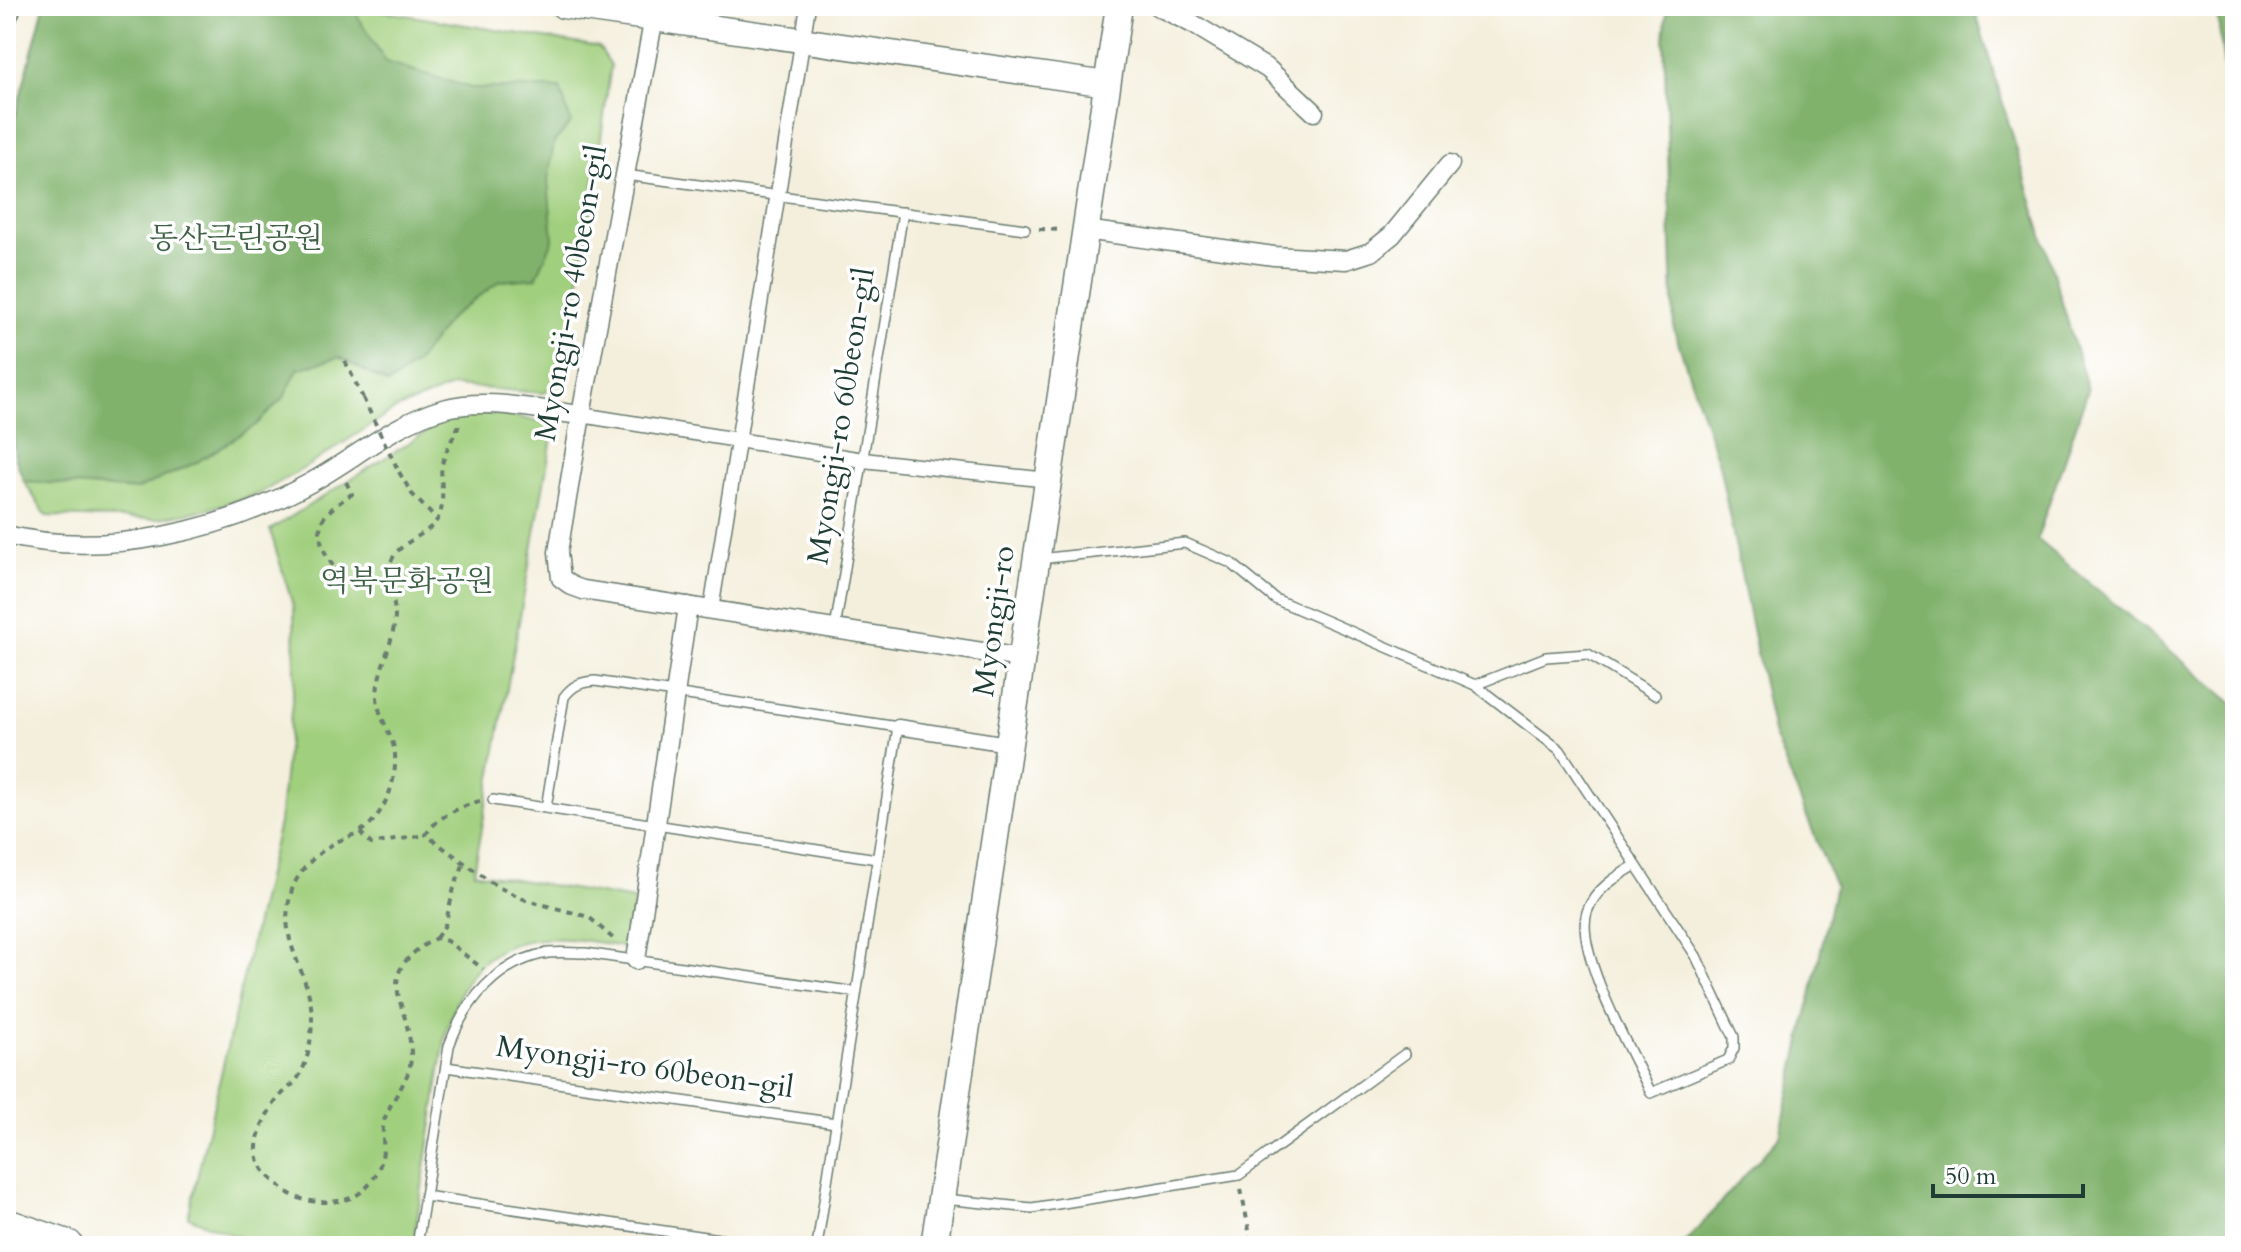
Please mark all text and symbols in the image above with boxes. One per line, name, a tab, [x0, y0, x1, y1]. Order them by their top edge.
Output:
street label: Myongji-ro 40beon-gil	[525, 142, 617, 444]
park label: 동산근린공원	[149, 218, 323, 259]
street label: Myongji-ro 60beon-gil	[797, 264, 885, 567]
street label: Myongji-ro	[963, 543, 1025, 699]
park label: 역북문화공원	[320, 561, 494, 602]
street label: Myongji-ro 60beon-gil	[494, 1026, 797, 1108]
scale bar	[1933, 1148, 2083, 1198]
text: 50 m	[1945, 1160, 1997, 1193]

